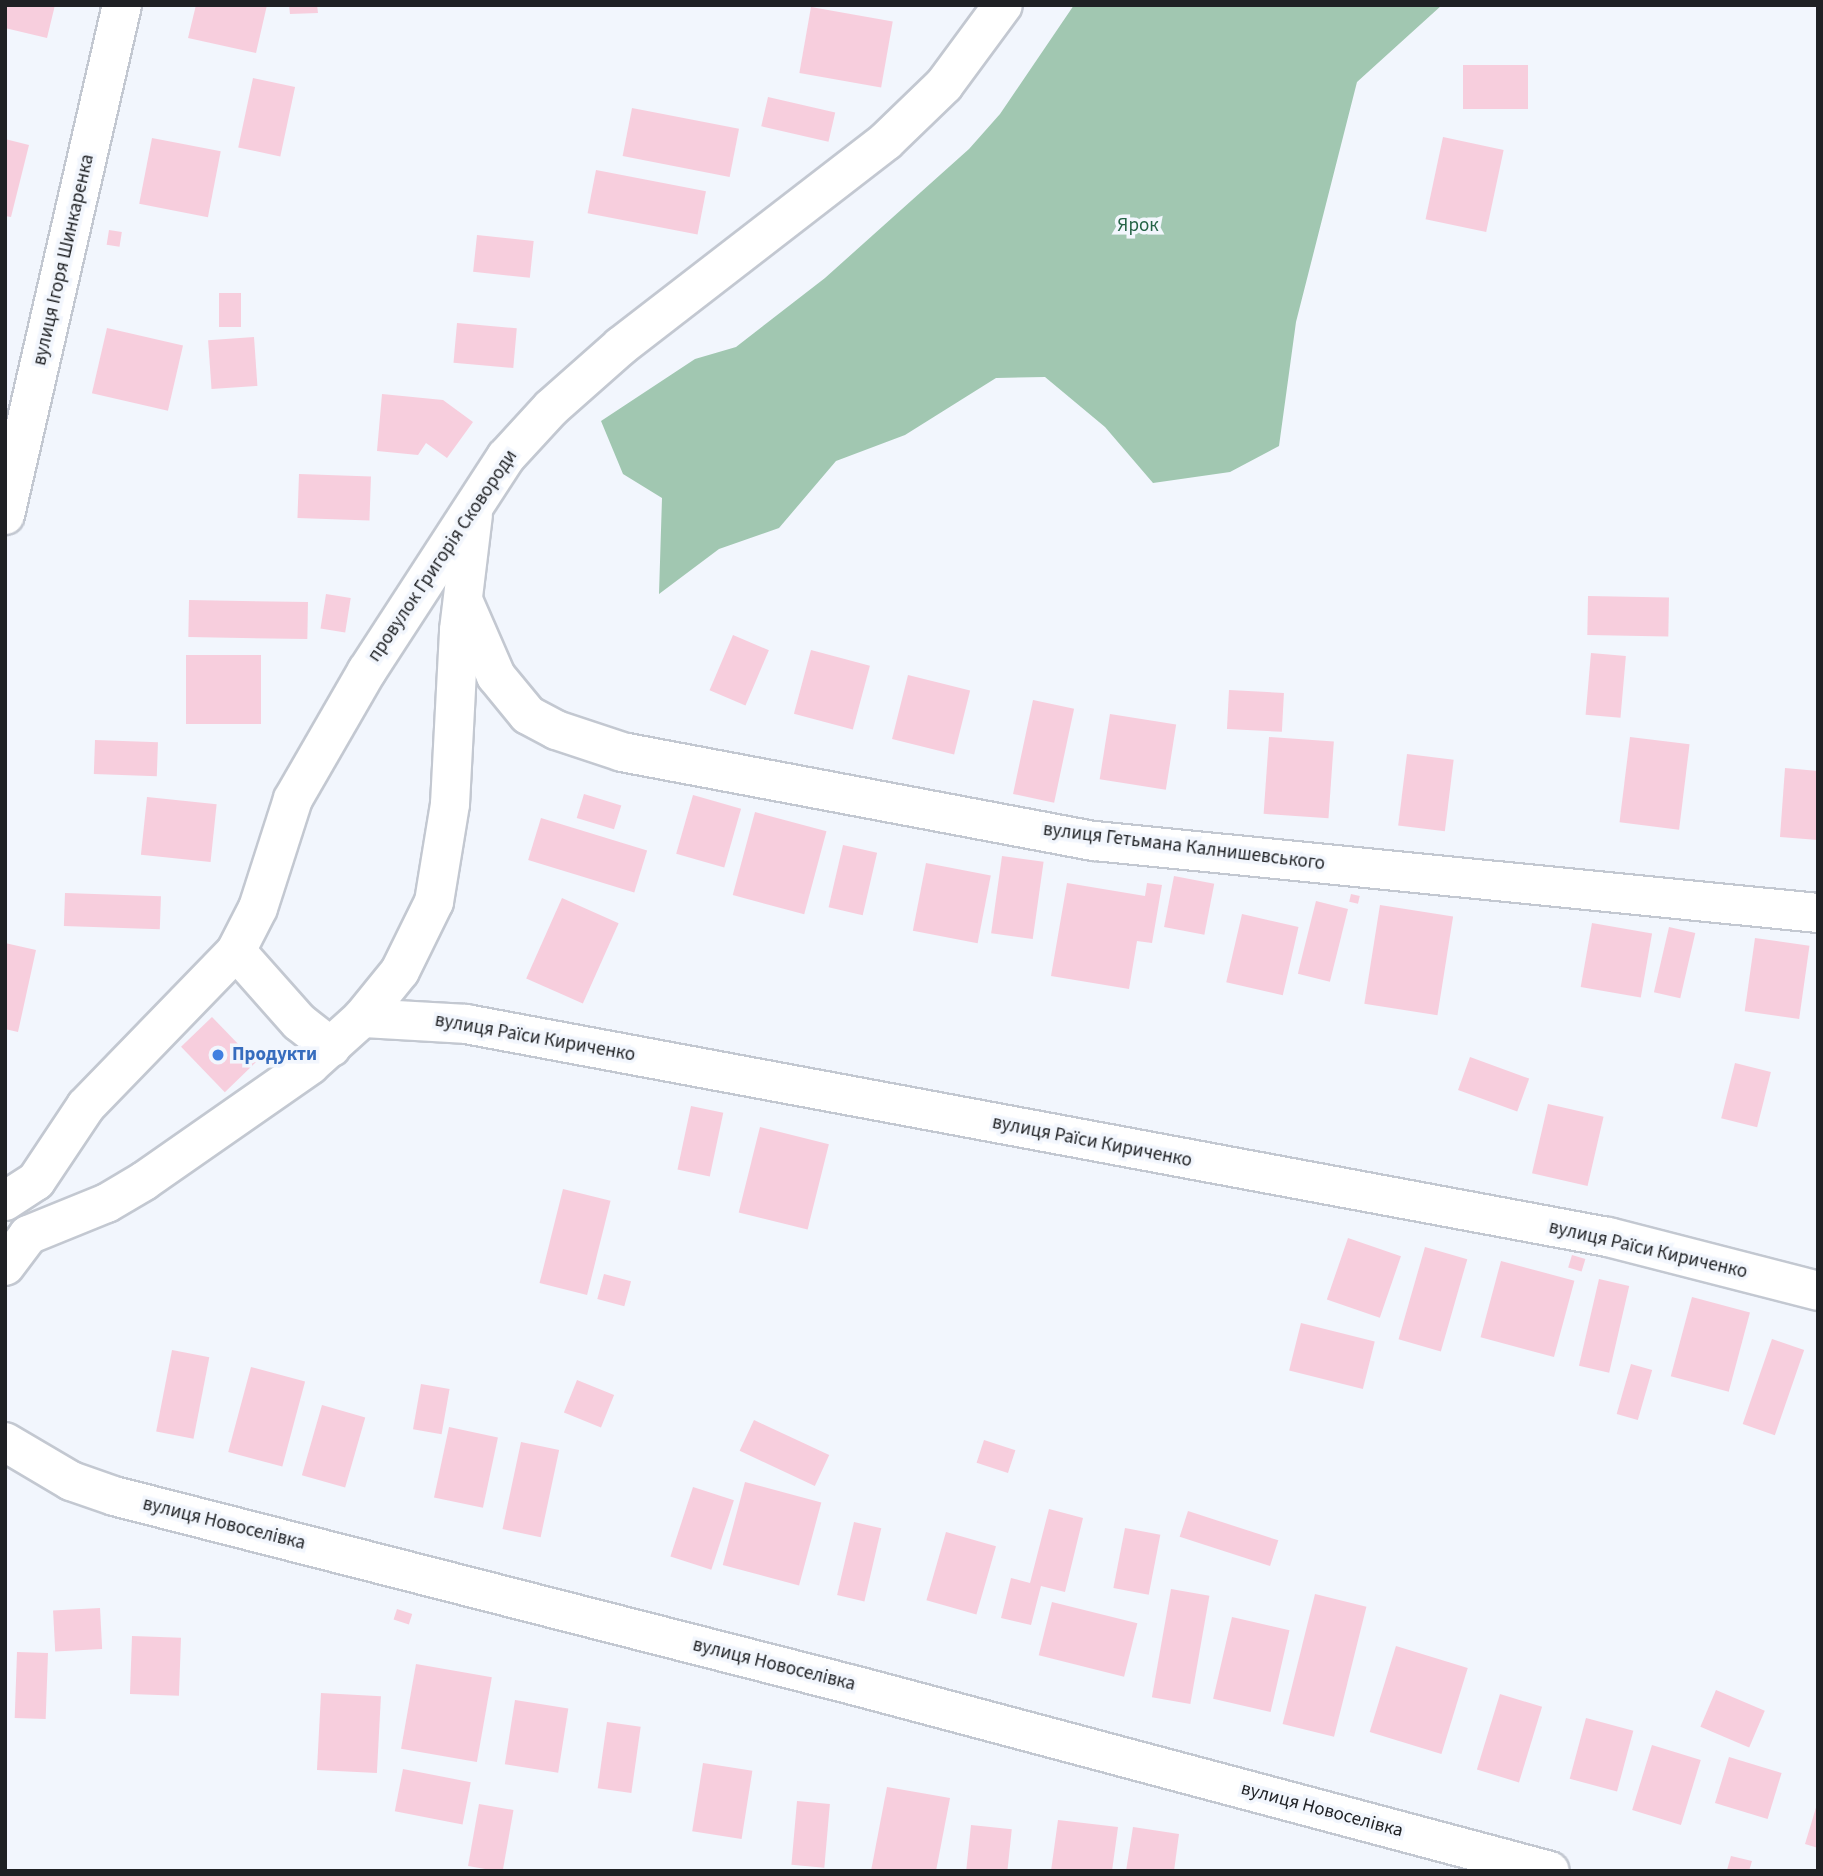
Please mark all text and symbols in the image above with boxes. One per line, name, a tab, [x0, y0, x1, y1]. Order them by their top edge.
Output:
street label: вулиця Ігоря Шинкаренка	[29, 152, 99, 368]
park label: Ярок	[1117, 215, 1159, 237]
street label: провулок Григорія Сковороди	[363, 446, 523, 666]
street label: вулиця Гетьмана Калнишевського	[1042, 818, 1326, 876]
street label: вулиця Раїси Кириченко	[433, 1009, 637, 1067]
place label: Продукти	[232, 1044, 317, 1066]
marker: Продукти	[210, 1047, 226, 1063]
street label: вулиця Раїси Кириченко	[990, 1111, 1194, 1173]
street label: вулиця Раїси Кириченко	[1547, 1216, 1749, 1284]
street label: вулиця Новоселівка	[140, 1493, 308, 1555]
street label: вулиця Новоселівка	[690, 1634, 858, 1696]
street label: вулиця Новоселівка	[1238, 1777, 1406, 1843]

